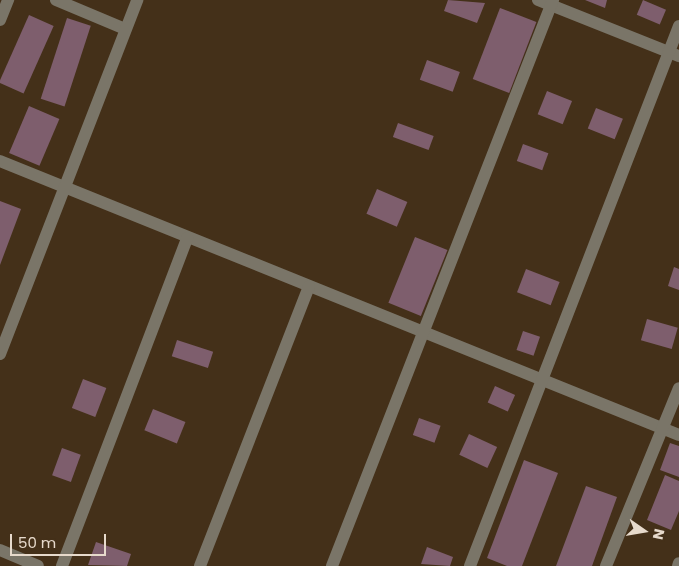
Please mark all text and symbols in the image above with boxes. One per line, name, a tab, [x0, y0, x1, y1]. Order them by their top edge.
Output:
north arrow	[619, 506, 669, 556]
scale bar	[12, 524, 109, 556]
text: N	[648, 527, 670, 542]
text: 50 m	[18, 532, 56, 553]

